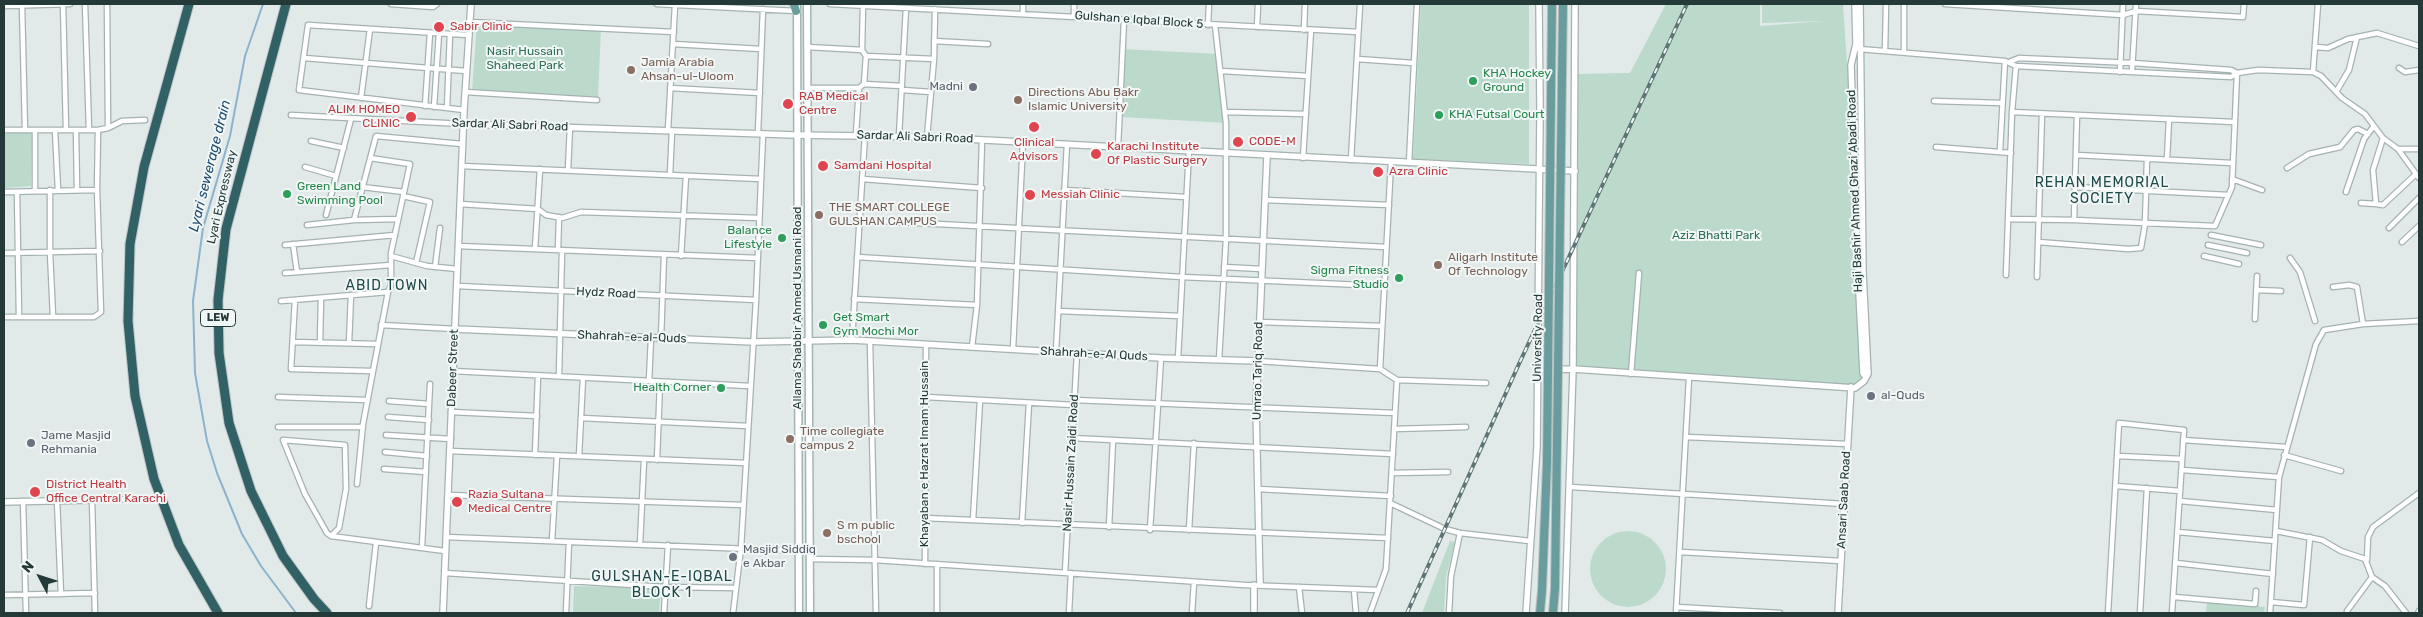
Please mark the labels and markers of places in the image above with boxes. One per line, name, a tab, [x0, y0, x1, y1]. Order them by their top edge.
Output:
marker: Sabir Clinic	[432, 20, 446, 34]
place label: Sabir Clinic	[450, 20, 512, 34]
place label: Jamia Arabia Ahsan-ul-Uloom	[641, 56, 734, 84]
marker: Jamia Arabia Ahsan-ul-Uloom	[625, 64, 637, 76]
place label: KHA Hockey Ground	[1483, 67, 1551, 95]
marker: KHA Hockey Ground	[1467, 75, 1479, 87]
place label: Madni	[930, 80, 963, 94]
marker: Madni	[967, 81, 979, 93]
place label: Directions Abu Bakr Islamic University	[1028, 86, 1139, 114]
place label: RAB Medical Centre	[799, 90, 868, 118]
marker: Directions Abu Bakr Islamic University	[1012, 94, 1024, 106]
marker: RAB Medical Centre	[781, 97, 795, 111]
place label: ALIM HOMEO CLINIC	[328, 103, 400, 131]
place label: KHA Futsal Court	[1449, 108, 1545, 122]
marker: KHA Futsal Court	[1433, 109, 1445, 121]
marker: ALIM HOMEO CLINIC	[404, 110, 418, 124]
marker: Clinical Advisors	[1027, 120, 1041, 134]
marker: CODE-M	[1231, 135, 1245, 149]
place label: CODE-M	[1249, 135, 1296, 149]
place label: Clinical Advisors	[1010, 136, 1058, 164]
place label: Karachi Institute Of Plastic Surgery	[1107, 140, 1207, 168]
marker: Karachi Institute Of Plastic Surgery	[1089, 147, 1103, 161]
marker: Samdani Hospital	[816, 159, 830, 173]
place label: Samdani Hospital	[834, 159, 931, 173]
marker: Azra Clinic	[1371, 165, 1385, 179]
place label: Azra Clinic	[1389, 165, 1448, 179]
place label: Green Land Swimming Pool	[297, 180, 383, 208]
marker: Green Land Swimming Pool	[281, 188, 293, 200]
marker: Messiah Clinic	[1023, 188, 1037, 202]
place label: Messiah Clinic	[1041, 188, 1120, 202]
place label: THE SMART COLLEGE GULSHAN CAMPUS	[829, 201, 950, 229]
marker: THE SMART COLLEGE GULSHAN CAMPUS	[813, 209, 825, 221]
place label: Balance Lifestyle	[724, 224, 772, 252]
marker: Balance Lifestyle	[776, 232, 788, 244]
place label: Aligarh Institute Of Technology	[1448, 251, 1538, 279]
marker: Aligarh Institute Of Technology	[1432, 259, 1444, 271]
place label: Sigma Fitness Studio	[1310, 264, 1389, 292]
marker: Sigma Fitness Studio	[1393, 272, 1405, 284]
place label: Get Smart Gym Mochi Mor	[833, 311, 919, 339]
marker: Get Smart Gym Mochi Mor	[817, 319, 829, 331]
place label: Health Corner	[633, 381, 711, 395]
marker: Health Corner	[715, 382, 727, 394]
place label: al-Quds	[1881, 389, 1925, 403]
marker: al-Quds	[1865, 390, 1877, 402]
place label: Time collegiate campus 2	[800, 425, 884, 453]
place label: Jame Masjid Rehmania	[41, 429, 111, 457]
marker: Time collegiate campus 2	[784, 433, 796, 445]
marker: Jame Masjid Rehmania	[25, 437, 37, 449]
place label: District Health Office Central Karachi	[46, 478, 166, 506]
marker: District Health Office Central Karachi	[28, 485, 42, 499]
place label: Razia Sultana Medical Centre	[468, 488, 551, 516]
marker: Razia Sultana Medical Centre	[450, 495, 464, 509]
place label: S m public bschool	[837, 519, 895, 547]
marker: S m public bschool	[821, 527, 833, 539]
place label: Masjid Siddiq e Akbar	[743, 543, 816, 571]
marker: Masjid Siddiq e Akbar	[727, 551, 739, 563]

